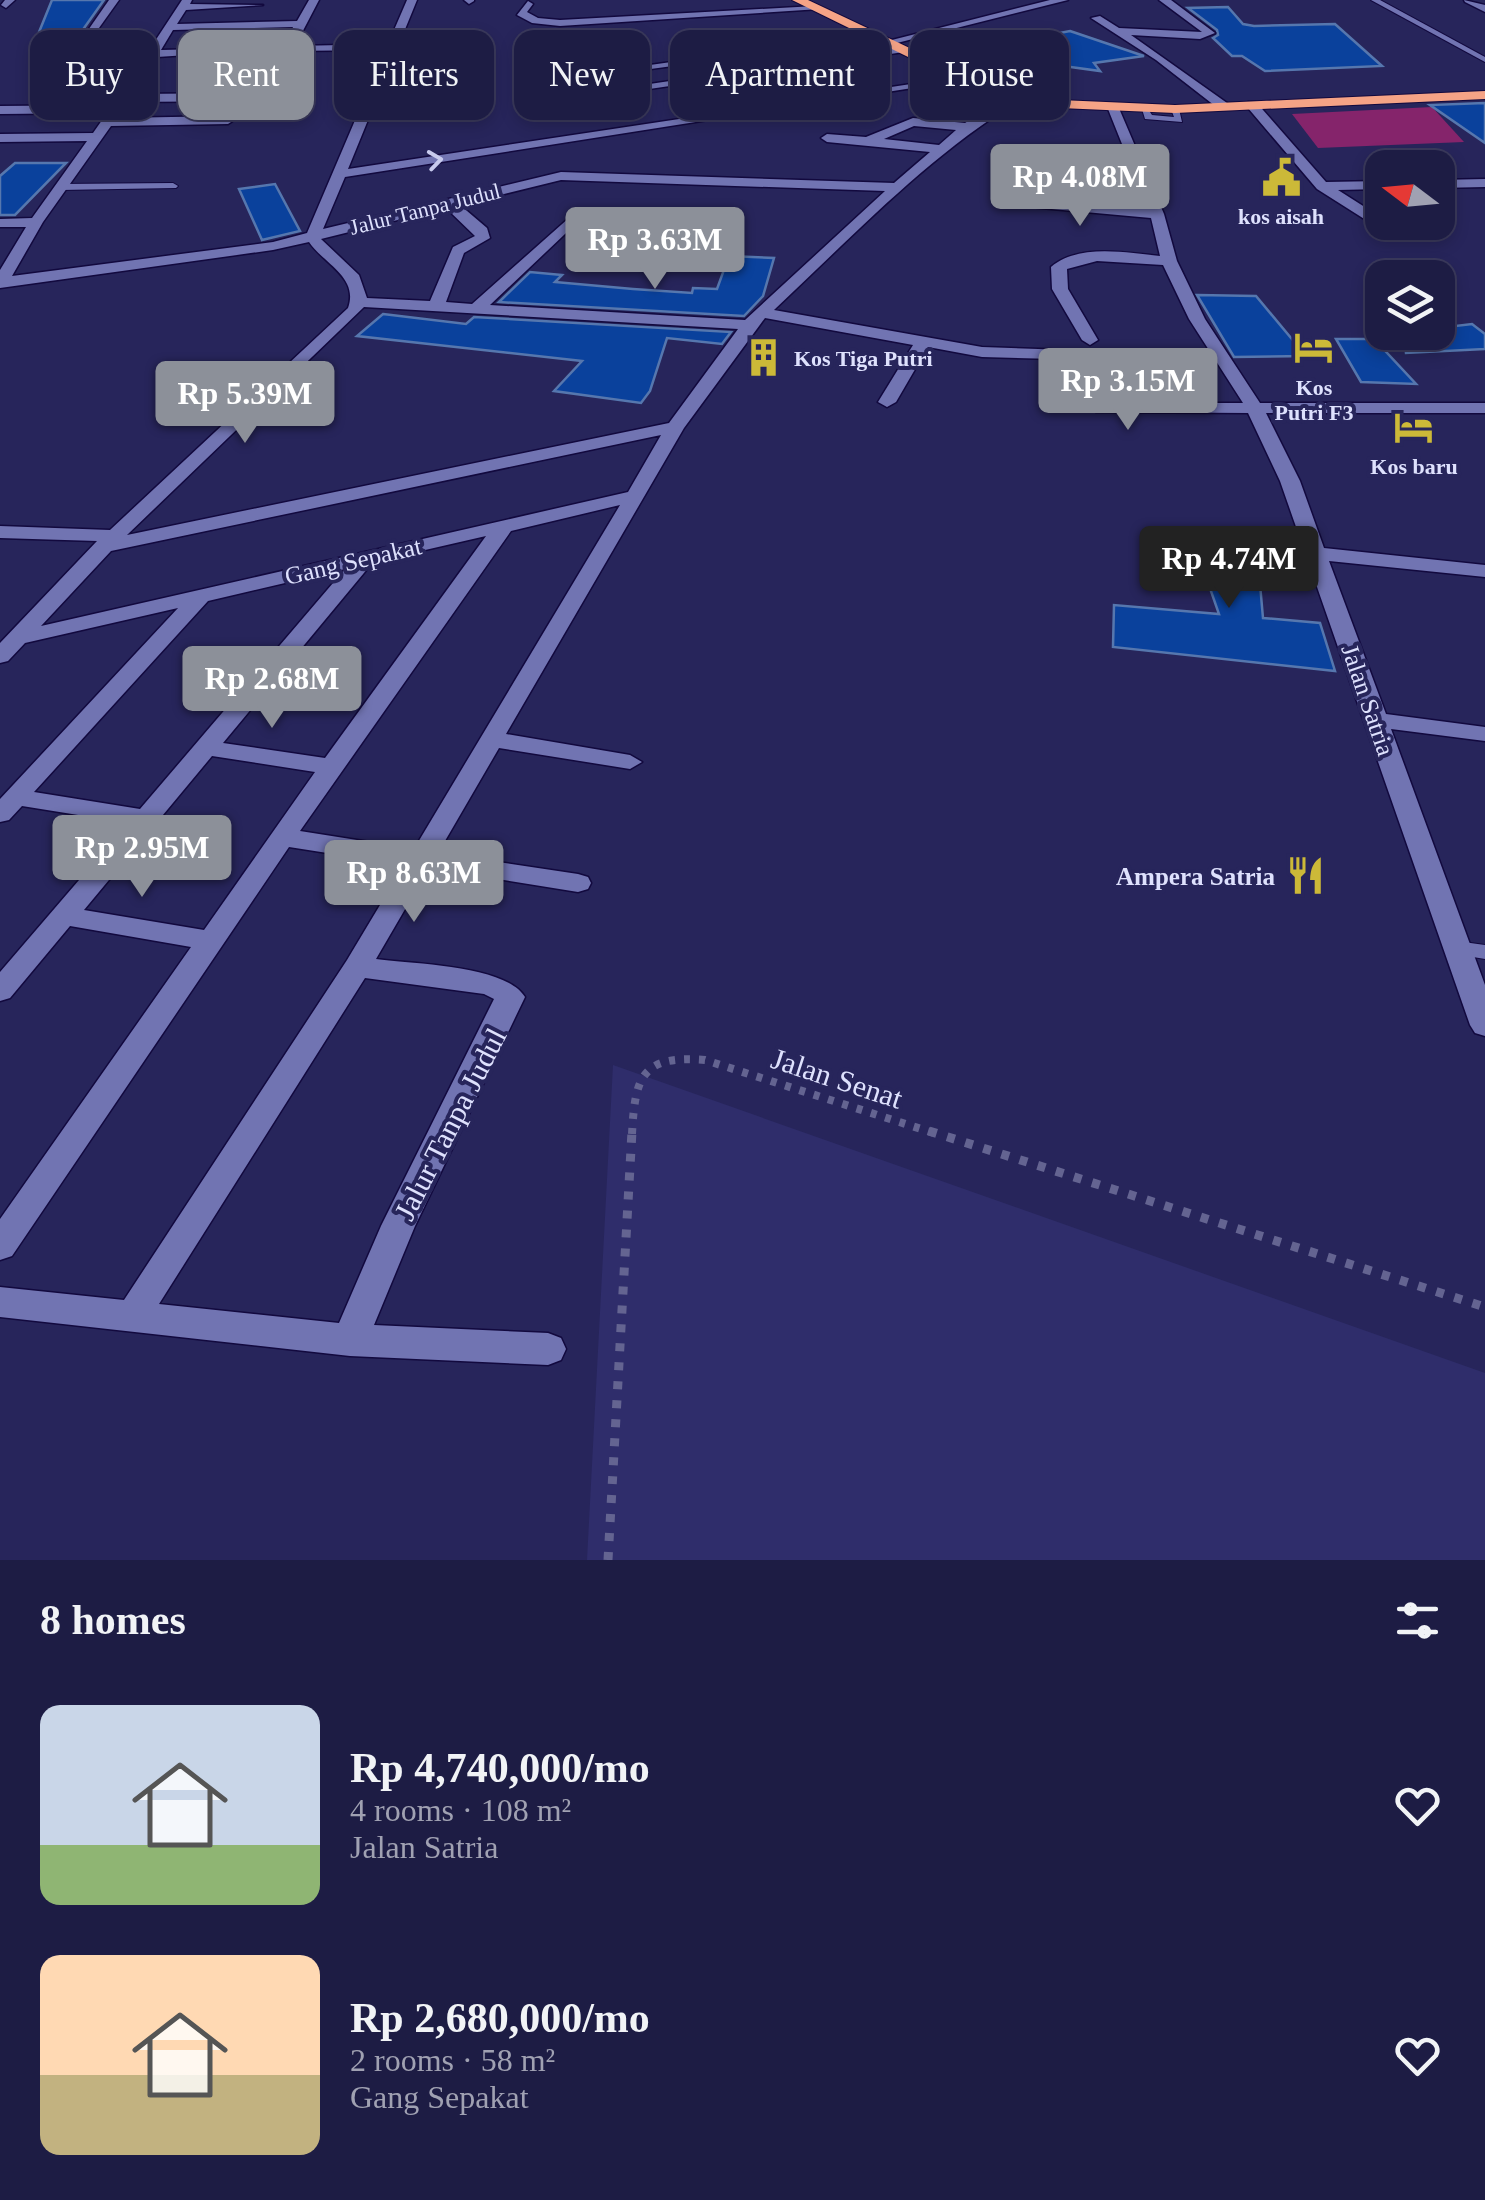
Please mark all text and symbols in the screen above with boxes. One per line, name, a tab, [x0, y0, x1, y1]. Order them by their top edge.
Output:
chip: Buy	[30, 30, 158, 120]
chip: Rent	[178, 30, 314, 120]
chip: Filters	[334, 30, 494, 120]
chip: New	[514, 30, 650, 120]
chip: Apartment	[670, 30, 890, 120]
chip: House	[910, 30, 1069, 120]
pin: Rp 4.08M	[977, 144, 1183, 229]
north arrow	[1365, 150, 1455, 240]
map controls	[1365, 150, 1455, 350]
one-way arrow	[427, 151, 444, 172]
public building icon: kos aisah	[1260, 156, 1302, 198]
text: Rp 4.08M	[1012, 158, 1148, 194]
street label: Jalur Tanpa Judul	[347, 178, 503, 240]
place label: kos aisah	[1238, 204, 1324, 229]
pin: Rp 3.63M	[552, 207, 758, 292]
text: Rp 3.63M	[587, 221, 723, 257]
button: layers	[1365, 260, 1455, 350]
hotel icon: Kos Putri F3	[1293, 327, 1335, 369]
building icon: Kos Tiga Putri	[743, 337, 785, 379]
place label: Kos Tiga Putri	[794, 346, 933, 371]
pin: Rp 3.15M	[1025, 348, 1231, 433]
pin: Rp 5.39M	[142, 361, 348, 446]
text: Rp 3.15M	[1060, 362, 1196, 398]
text: Rp 5.39M	[177, 375, 313, 411]
place label: Kos Putri F3	[1275, 375, 1353, 425]
hotel icon: Kos baru	[1393, 406, 1435, 448]
place label: Kos baru	[1370, 454, 1458, 479]
pin: Rp 4.74M	[1126, 526, 1332, 611]
street label: Gang Sepakat	[282, 532, 424, 590]
text: Rp 4.74M	[1161, 540, 1297, 576]
street label: Jalan Satria	[1336, 641, 1400, 759]
pin: Rp 2.68M	[169, 646, 375, 731]
text: Rp 2.68M	[204, 660, 340, 696]
pin: Rp 2.95M	[39, 815, 245, 900]
text: Rp 2.95M	[74, 829, 210, 865]
pin: Rp 8.63M	[311, 840, 517, 925]
text: Rp 8.63M	[346, 854, 482, 890]
restaurant icon: Ampera Satria	[1284, 855, 1326, 897]
place label: Ampera Satria	[1116, 863, 1275, 890]
street label: Jalur Tanpa Judul	[387, 1023, 513, 1225]
street label: Jalan Senat	[767, 1041, 907, 1115]
icon: filters	[1390, 1593, 1445, 1648]
text: 8 homes	[40, 1597, 186, 1643]
icon: home	[120, 1745, 240, 1865]
text: Rp 4,740,000/mo	[350, 1745, 650, 1791]
icon: heart	[1390, 1778, 1445, 1833]
text: 4 rooms · 108 m²	[350, 1792, 571, 1828]
text: Jalan Satria	[350, 1829, 498, 1865]
icon: home	[120, 1995, 240, 2115]
text: Rp 2,680,000/mo	[350, 1995, 650, 2041]
icon: heart	[1390, 2028, 1445, 2083]
text: 2 rooms · 58 m²	[350, 2042, 555, 2078]
text: Gang Sepakat	[350, 2079, 529, 2115]

